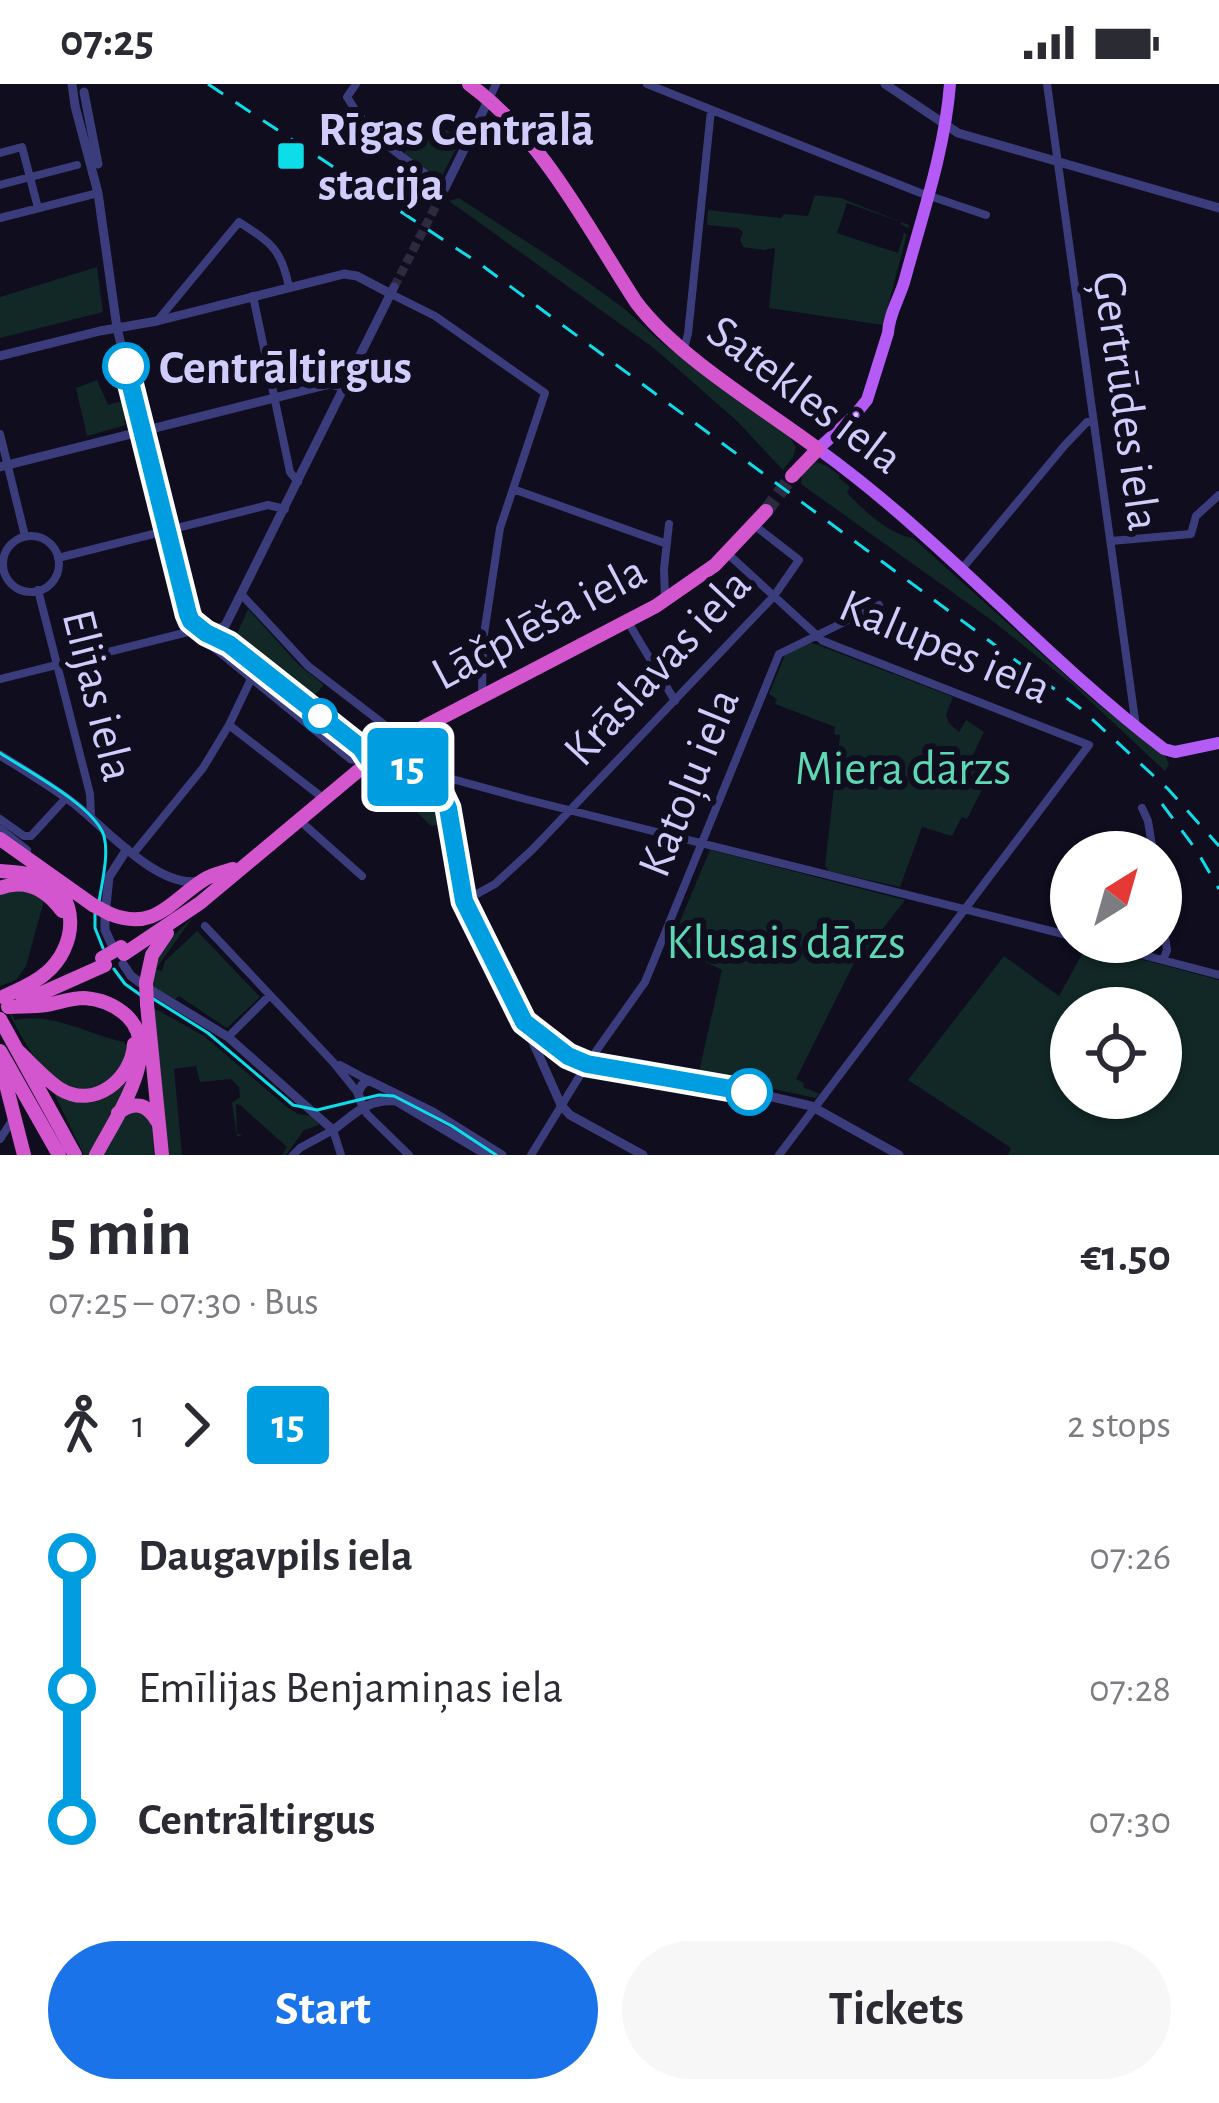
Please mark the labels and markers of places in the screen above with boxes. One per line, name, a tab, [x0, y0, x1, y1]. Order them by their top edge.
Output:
place label: Rīgas Centrālā stacija	[318, 107, 594, 210]
marker: Rīgas Centrālā stacija	[275, 140, 307, 172]
marker: Centrāltirgus	[104, 344, 148, 388]
place label: Centrāltirgus	[159, 345, 412, 393]
unlabelled marker	[304, 700, 336, 732]
unlabelled marker	[727, 1070, 771, 1114]

